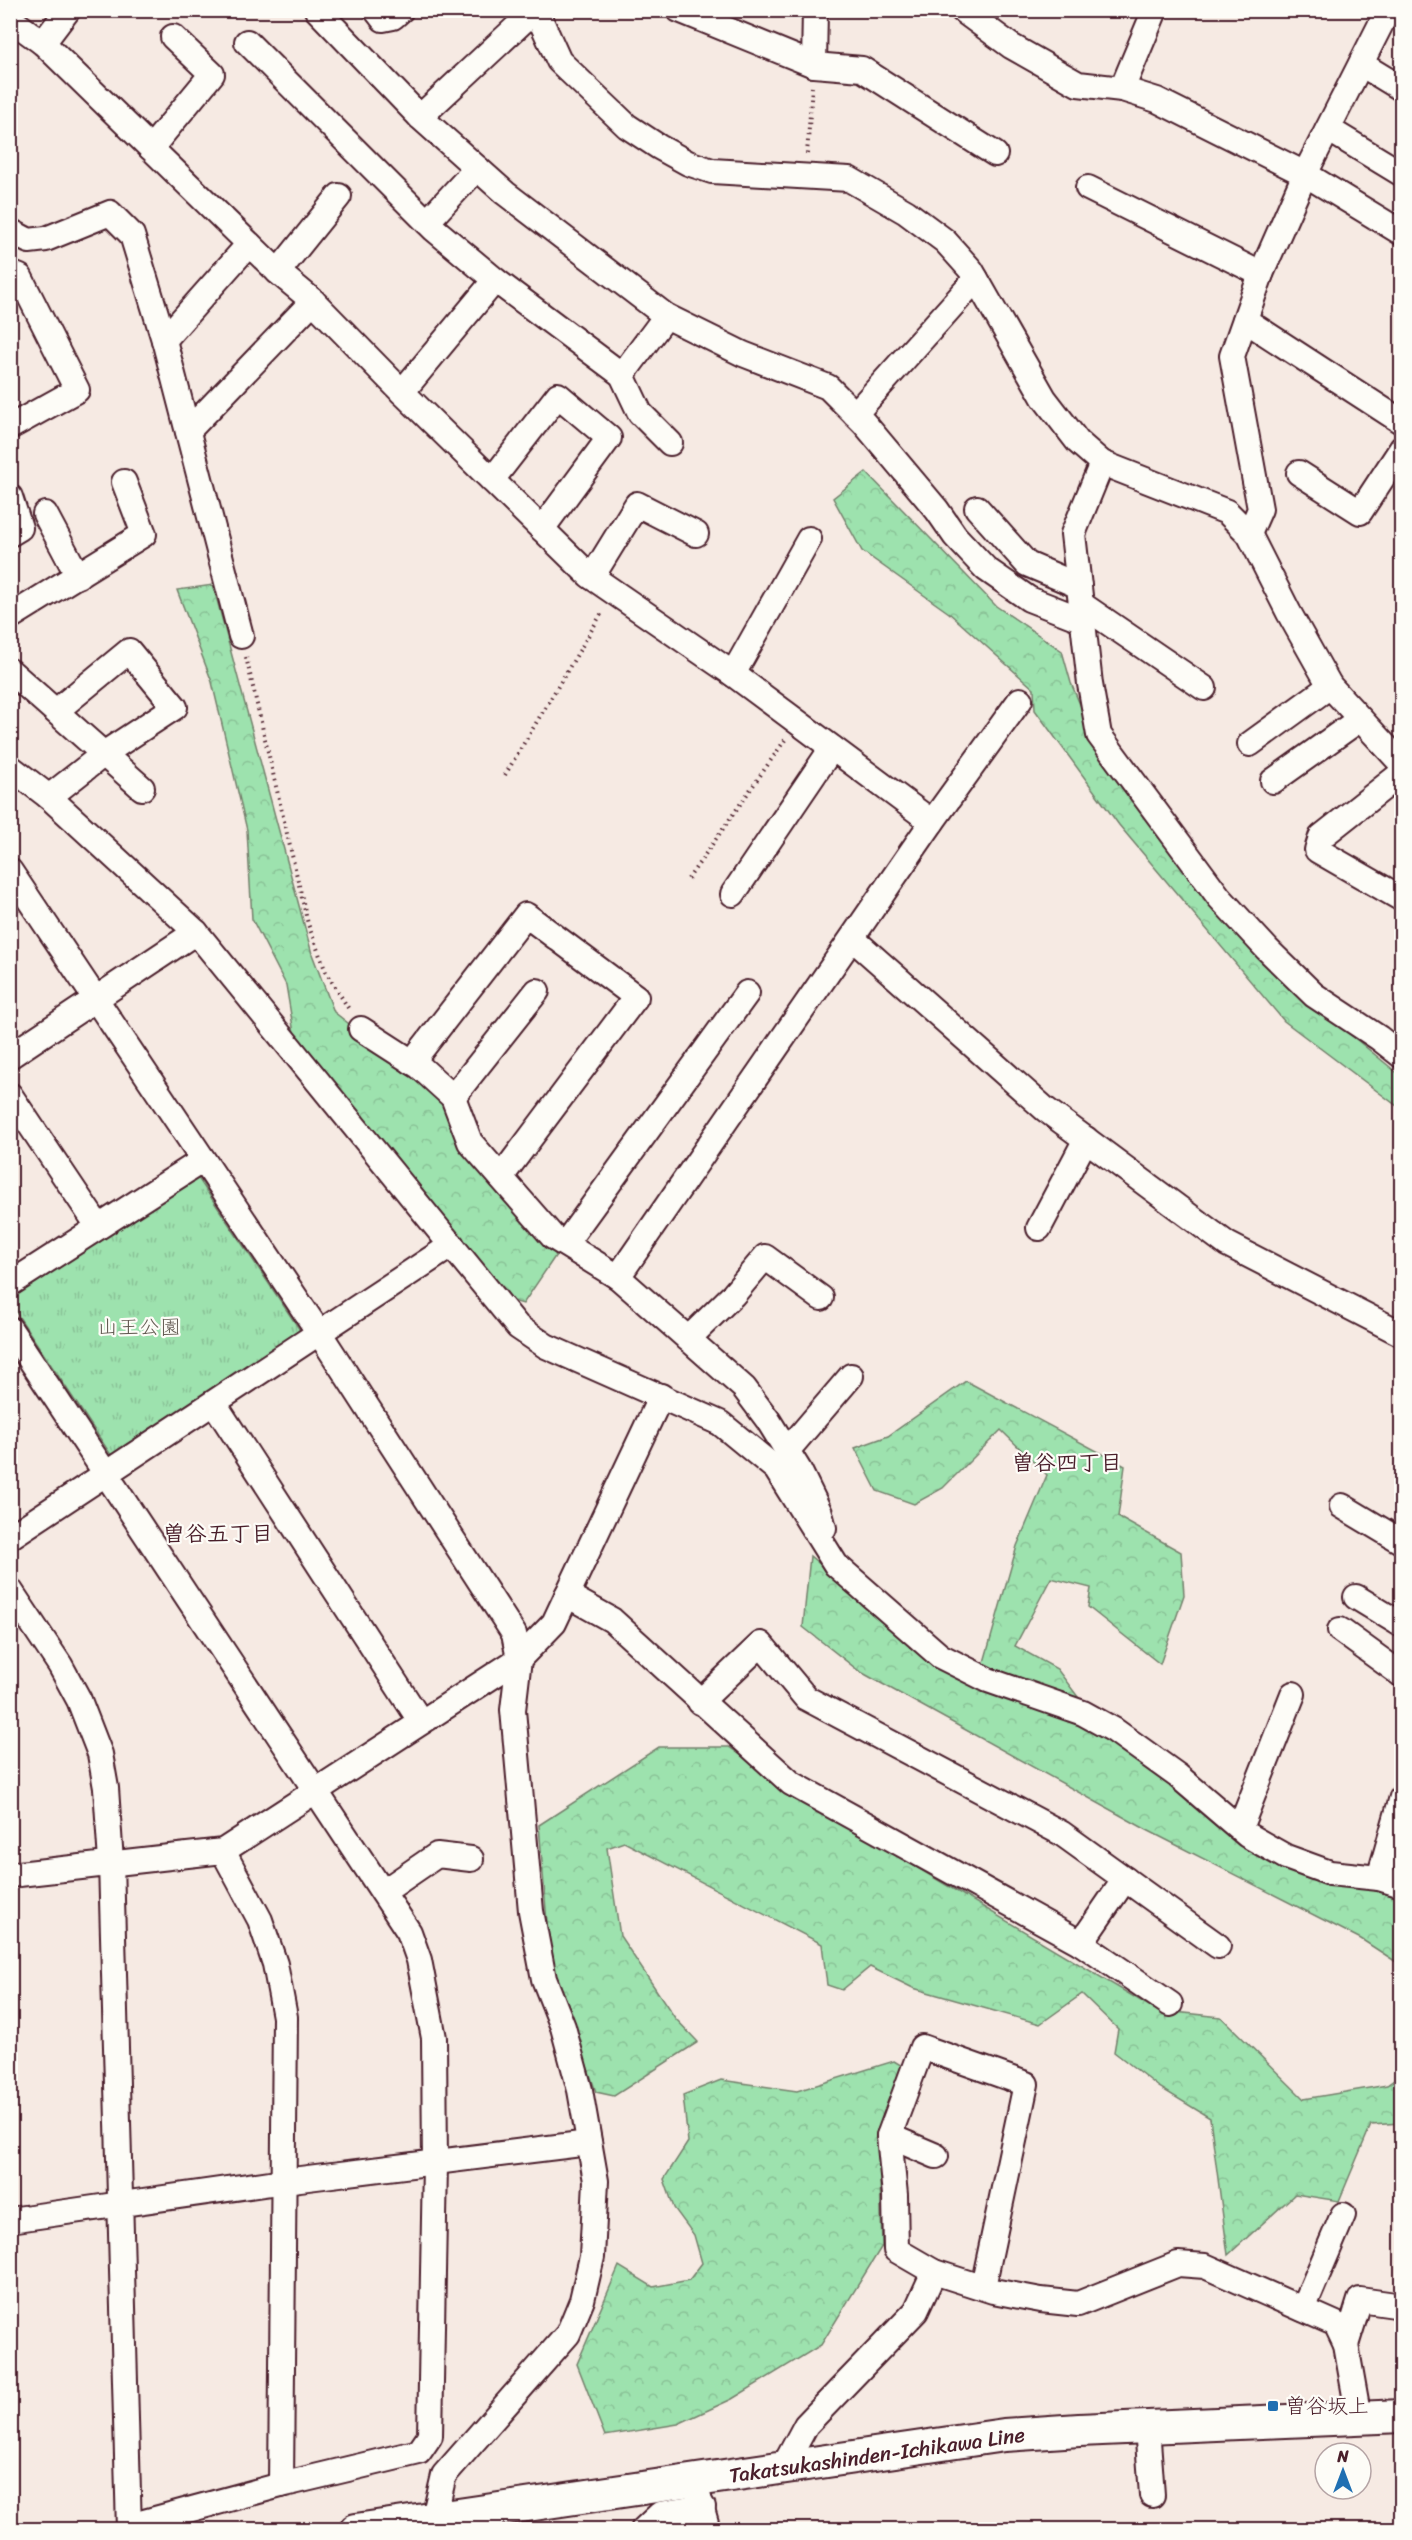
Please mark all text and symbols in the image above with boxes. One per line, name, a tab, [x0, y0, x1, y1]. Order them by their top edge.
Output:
park label: 山王公園	[97, 1308, 181, 1346]
district label: 曽谷四丁目	[1012, 1443, 1122, 1482]
district label: 曽谷五丁目	[163, 1514, 273, 1553]
place label: 曽谷坂上	[1285, 2387, 1369, 2425]
marker: 曽谷坂上	[1266, 2399, 1280, 2413]
street label: Takatsukashinden-Ichikawa Line	[727, 2415, 1028, 2495]
north arrow	[1313, 2441, 1373, 2501]
text: N	[1336, 2442, 1349, 2471]

